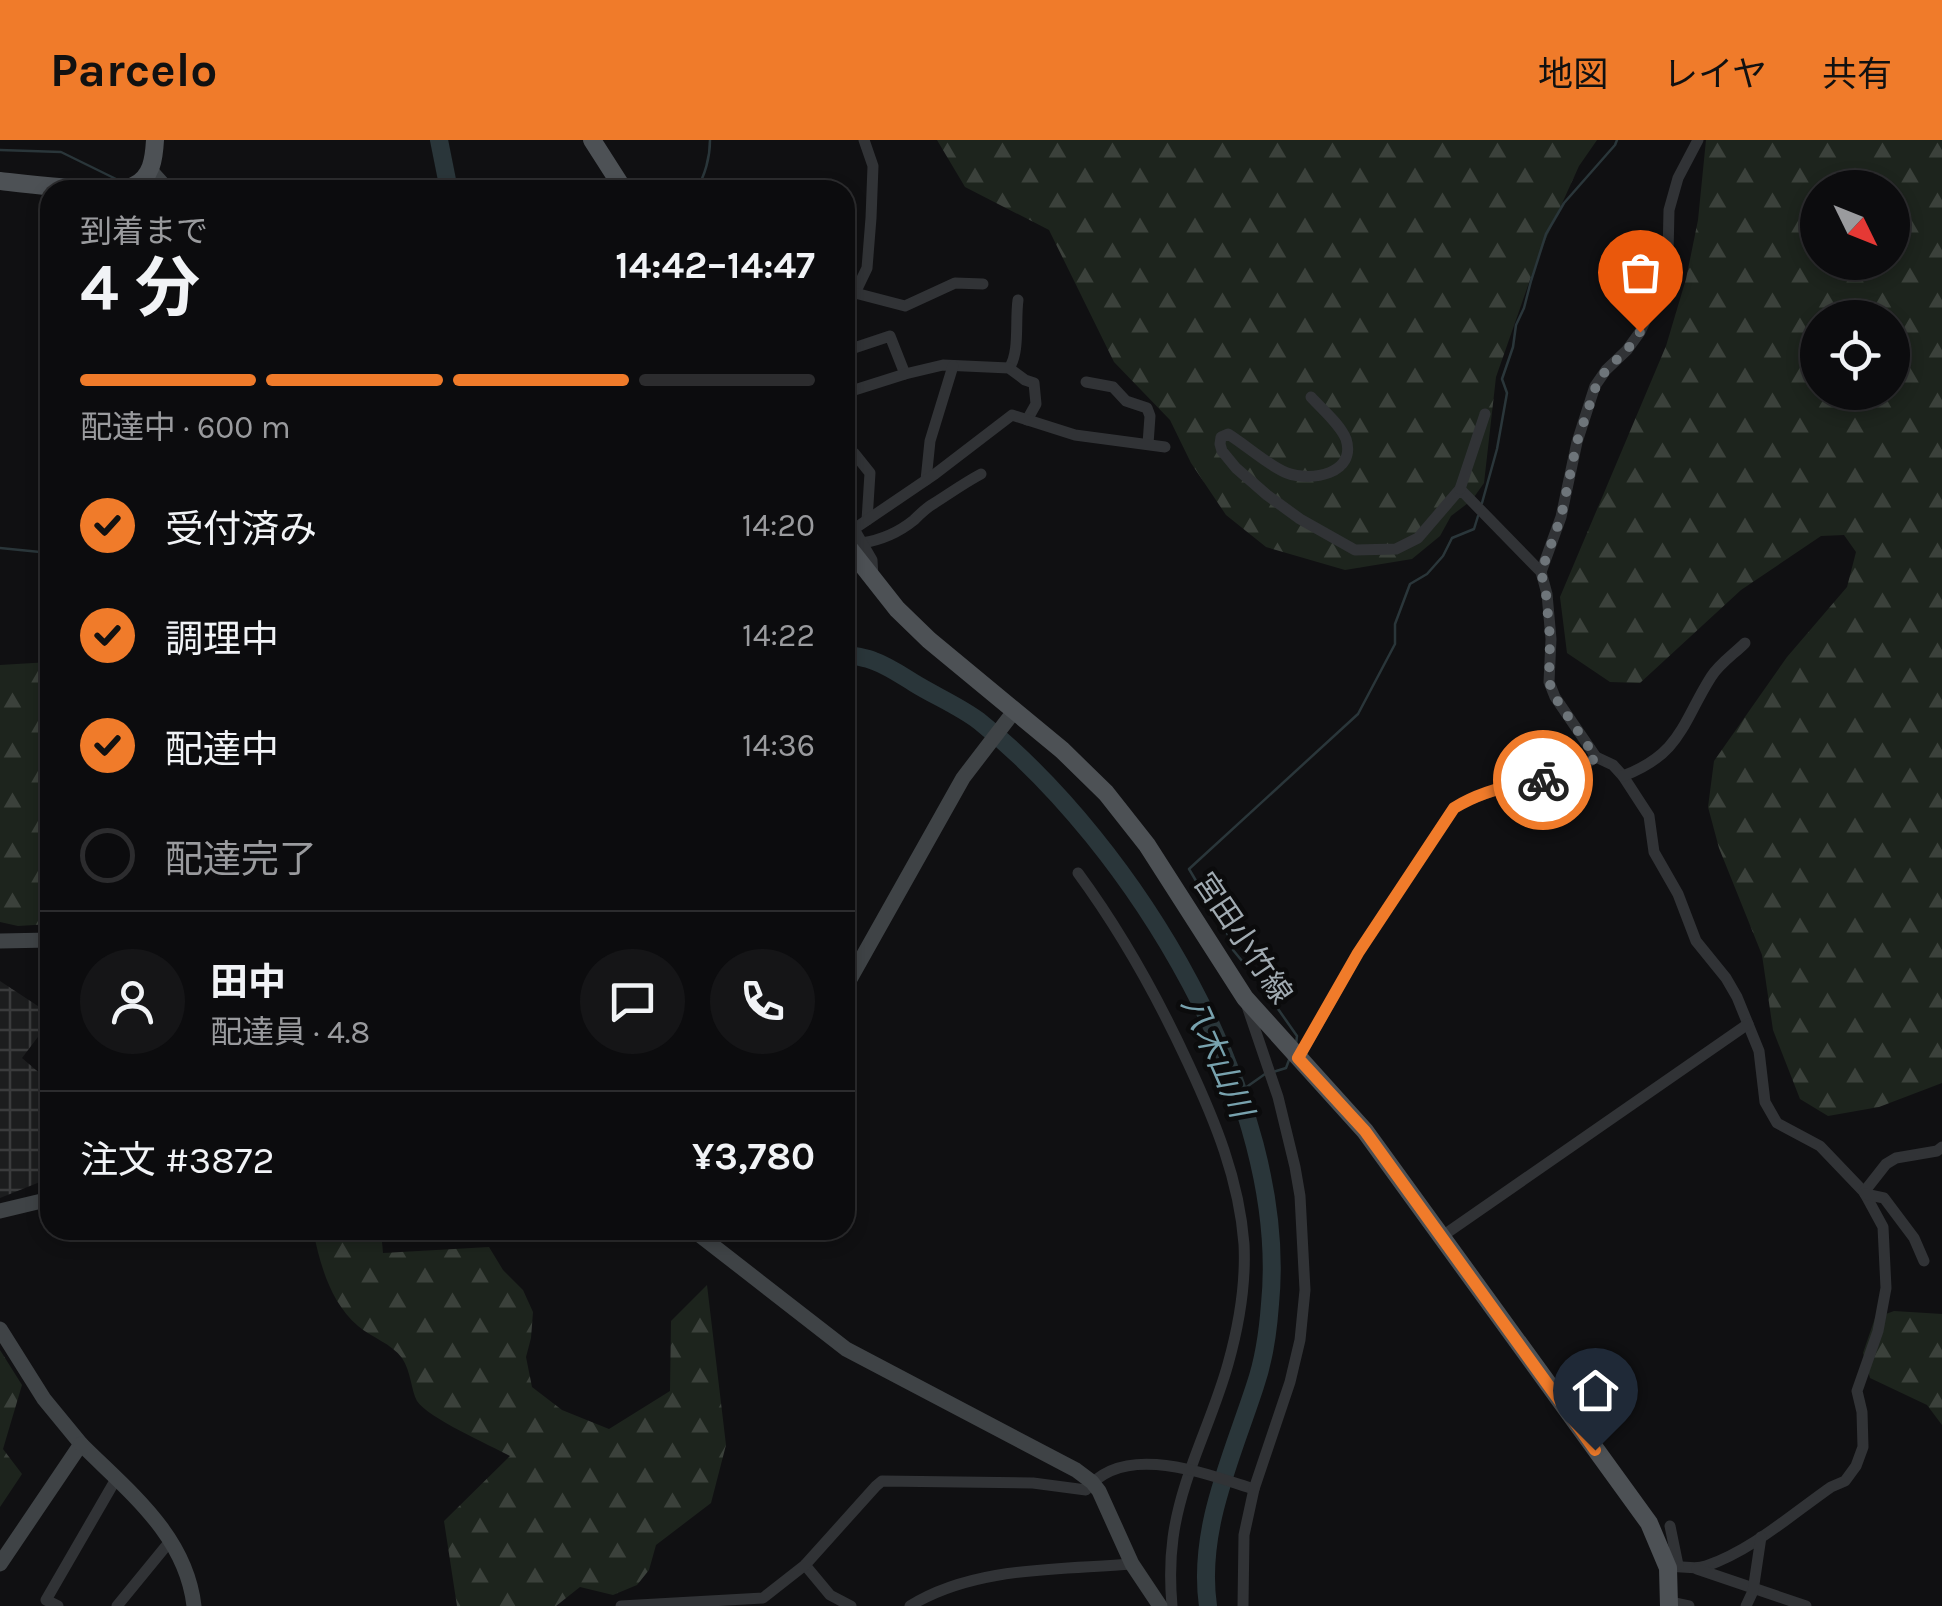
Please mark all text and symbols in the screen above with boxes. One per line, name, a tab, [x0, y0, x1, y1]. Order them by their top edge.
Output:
text: Parcelo	[50, 42, 217, 98]
text: 地図	[1538, 54, 1608, 95]
text: レイヤ	[1663, 54, 1767, 95]
text: 共有	[1822, 54, 1892, 95]
north arrow	[1800, 170, 1910, 280]
map controls	[1800, 170, 1910, 410]
text: 到着まで	[80, 213, 208, 250]
pin	[1598, 230, 1683, 333]
text: 14:42–14:47	[615, 243, 815, 288]
icon: bag	[1613, 245, 1668, 300]
text: 4 分	[80, 250, 200, 326]
button: locate	[1800, 300, 1910, 410]
text: 配達中 · 600 m	[80, 409, 291, 446]
icon: check	[80, 498, 135, 553]
text: 受付済み	[165, 507, 317, 552]
text: 14:20	[742, 507, 815, 544]
icon: check	[80, 608, 135, 663]
text: 調理中	[165, 617, 279, 662]
text: 14:22	[742, 617, 815, 654]
icon: check	[80, 718, 135, 773]
text: 配達中	[165, 727, 279, 772]
text: 14:36	[742, 727, 815, 764]
courier	[1493, 730, 1593, 830]
icon: bike	[1516, 753, 1571, 808]
text: 配達完了	[165, 837, 317, 882]
street label: 宮田小竹線	[1186, 866, 1300, 1010]
button: person	[80, 949, 185, 1054]
button: chat	[580, 949, 685, 1054]
button: phone	[710, 949, 815, 1054]
text: 田中	[210, 960, 286, 1005]
water label: 八木山川	[1174, 991, 1261, 1126]
text: 配達員 · 4.8	[210, 1014, 370, 1051]
text: ¥3,780	[692, 1134, 815, 1179]
text: 注文 #3872	[80, 1138, 274, 1183]
pin	[1553, 1348, 1638, 1451]
icon: home	[1568, 1363, 1623, 1418]

